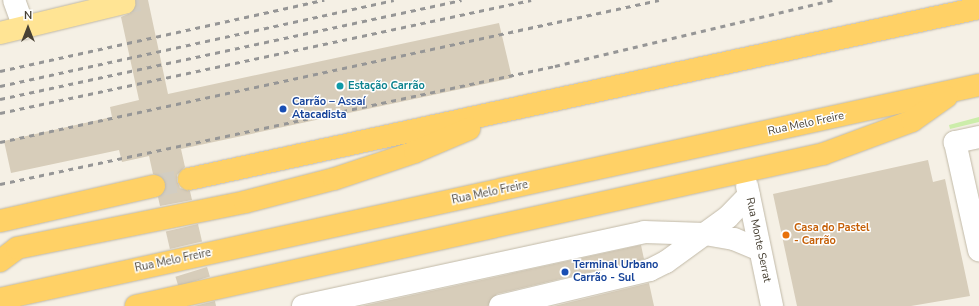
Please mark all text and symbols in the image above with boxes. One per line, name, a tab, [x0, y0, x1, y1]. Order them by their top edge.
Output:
north arrow	[8, 8, 48, 48]
text: N	[24, 8, 32, 23]
place label: Estação Carrão	[348, 79, 425, 93]
marker: Estação Carrão	[335, 81, 345, 91]
place label: Carrão – Assaí Atacadista	[292, 96, 365, 122]
marker: Carrão – Assaí Atacadista	[277, 103, 289, 115]
street label: Rua Melo Freire	[767, 109, 845, 139]
street label: Rua Melo Freire	[451, 178, 529, 208]
street label: Rua Monte Serrat	[743, 196, 773, 284]
place label: Casa do Pastel - Carrão	[794, 222, 869, 248]
marker: Casa do Pastel - Carrão	[781, 230, 791, 240]
street label: Rua Melo Freire	[134, 246, 212, 276]
place label: Terminal Urbano Carrão - Sul	[573, 259, 658, 285]
marker: Terminal Urbano Carrão - Sul	[560, 267, 570, 277]

